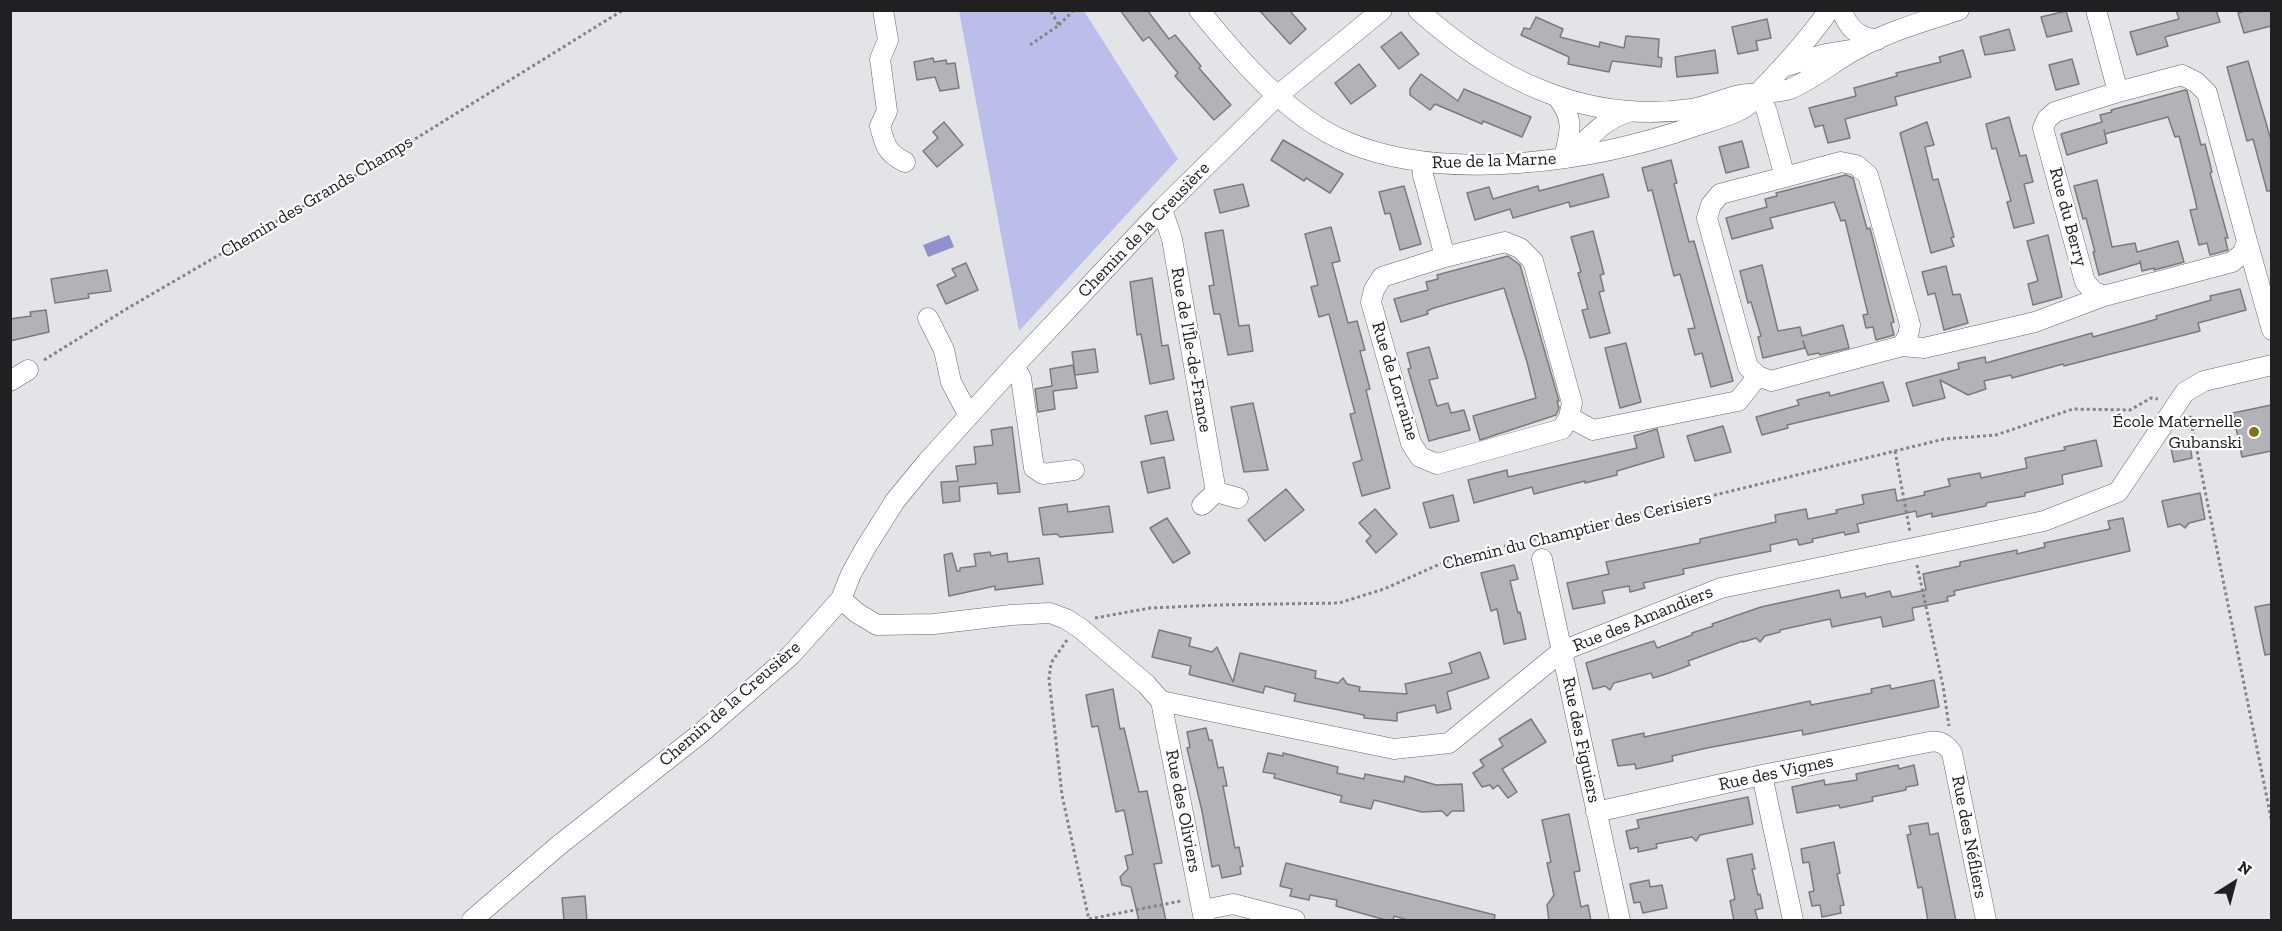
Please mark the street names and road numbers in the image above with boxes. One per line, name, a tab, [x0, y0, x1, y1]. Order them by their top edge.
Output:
street label: Chemin des Grands Champs	[217, 131, 417, 263]
street label: Rue de la Marne	[1431, 148, 1557, 174]
street label: Chemin de la Creusière	[1074, 158, 1214, 302]
street label: Rue du Berry	[2044, 165, 2092, 269]
street label: Rue de l'Île-de-France	[1166, 266, 1216, 434]
street label: Rue de Lorraine	[1367, 319, 1423, 443]
street label: Chemin du Champtier des Cerisiers	[1440, 487, 1714, 575]
street label: Rue des Amandiers	[1570, 581, 1716, 657]
street label: Chemin de la Creusière	[655, 637, 805, 771]
street label: Rue des Figuiers	[1557, 675, 1605, 805]
street label: Rue des Oliviers	[1161, 748, 1205, 874]
street label: Rue des Vignes	[1717, 750, 1835, 796]
street label: Rue des Néfliers	[1947, 774, 1991, 900]

